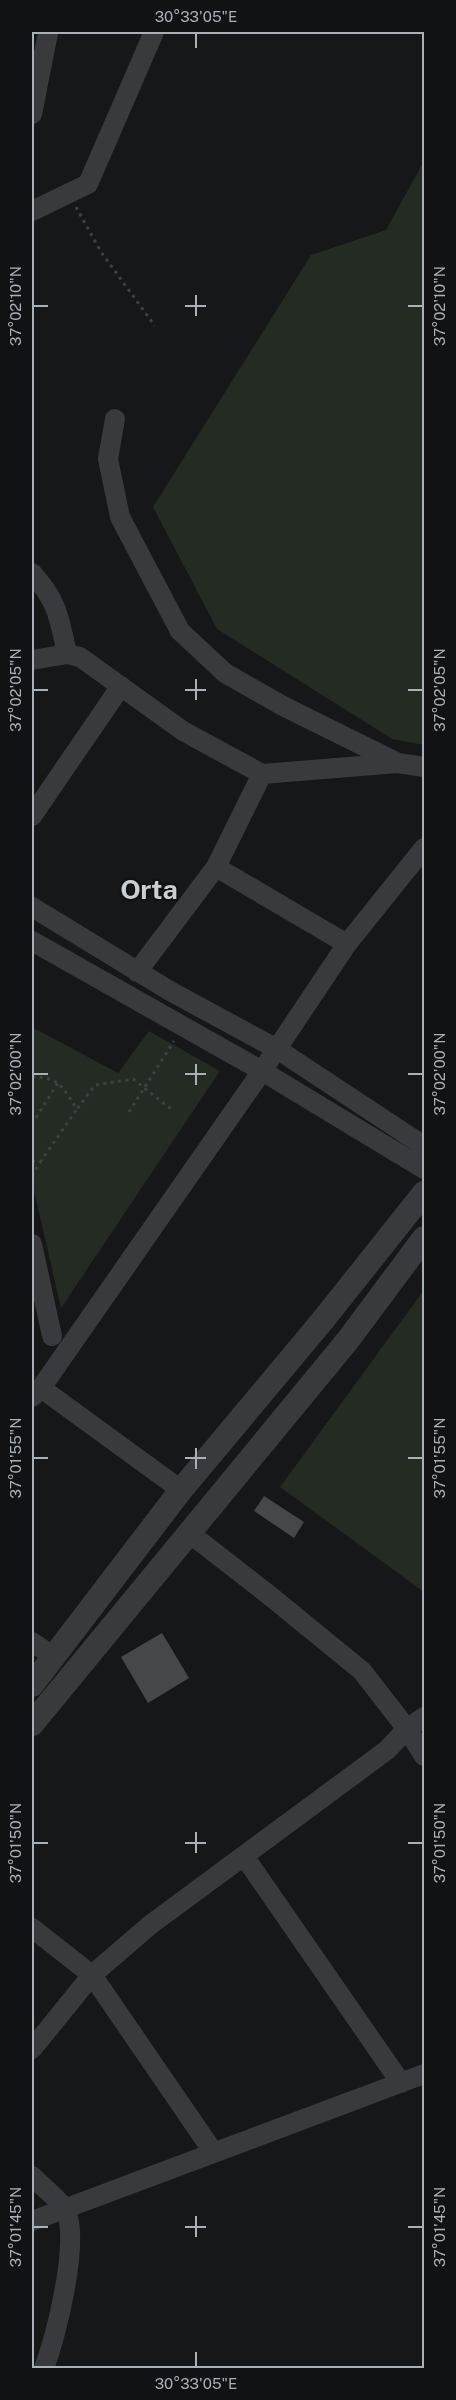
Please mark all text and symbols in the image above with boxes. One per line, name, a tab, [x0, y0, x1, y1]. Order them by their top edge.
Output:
text: 30°33'05"E	[155, 8, 237, 25]
text: 37°02'10"N	[7, 266, 24, 346]
text: 37°02'10"N	[431, 266, 448, 346]
text: 37°02'05"N	[7, 648, 24, 732]
text: 37°02'05"N	[431, 648, 448, 732]
district label: Orta	[120, 873, 178, 905]
text: 37°02'00"N	[7, 1033, 24, 1115]
text: 37°02'00"N	[431, 1033, 448, 1115]
text: 37°01'55"N	[7, 1417, 24, 1499]
text: 37°01'55"N	[431, 1417, 448, 1499]
text: 37°01'50"N	[7, 1803, 24, 1883]
text: 37°01'50"N	[431, 1803, 448, 1883]
text: 37°01'45"N	[7, 2187, 24, 2267]
text: 37°01'45"N	[431, 2187, 448, 2267]
text: 30°33'05"E	[155, 2375, 237, 2392]

